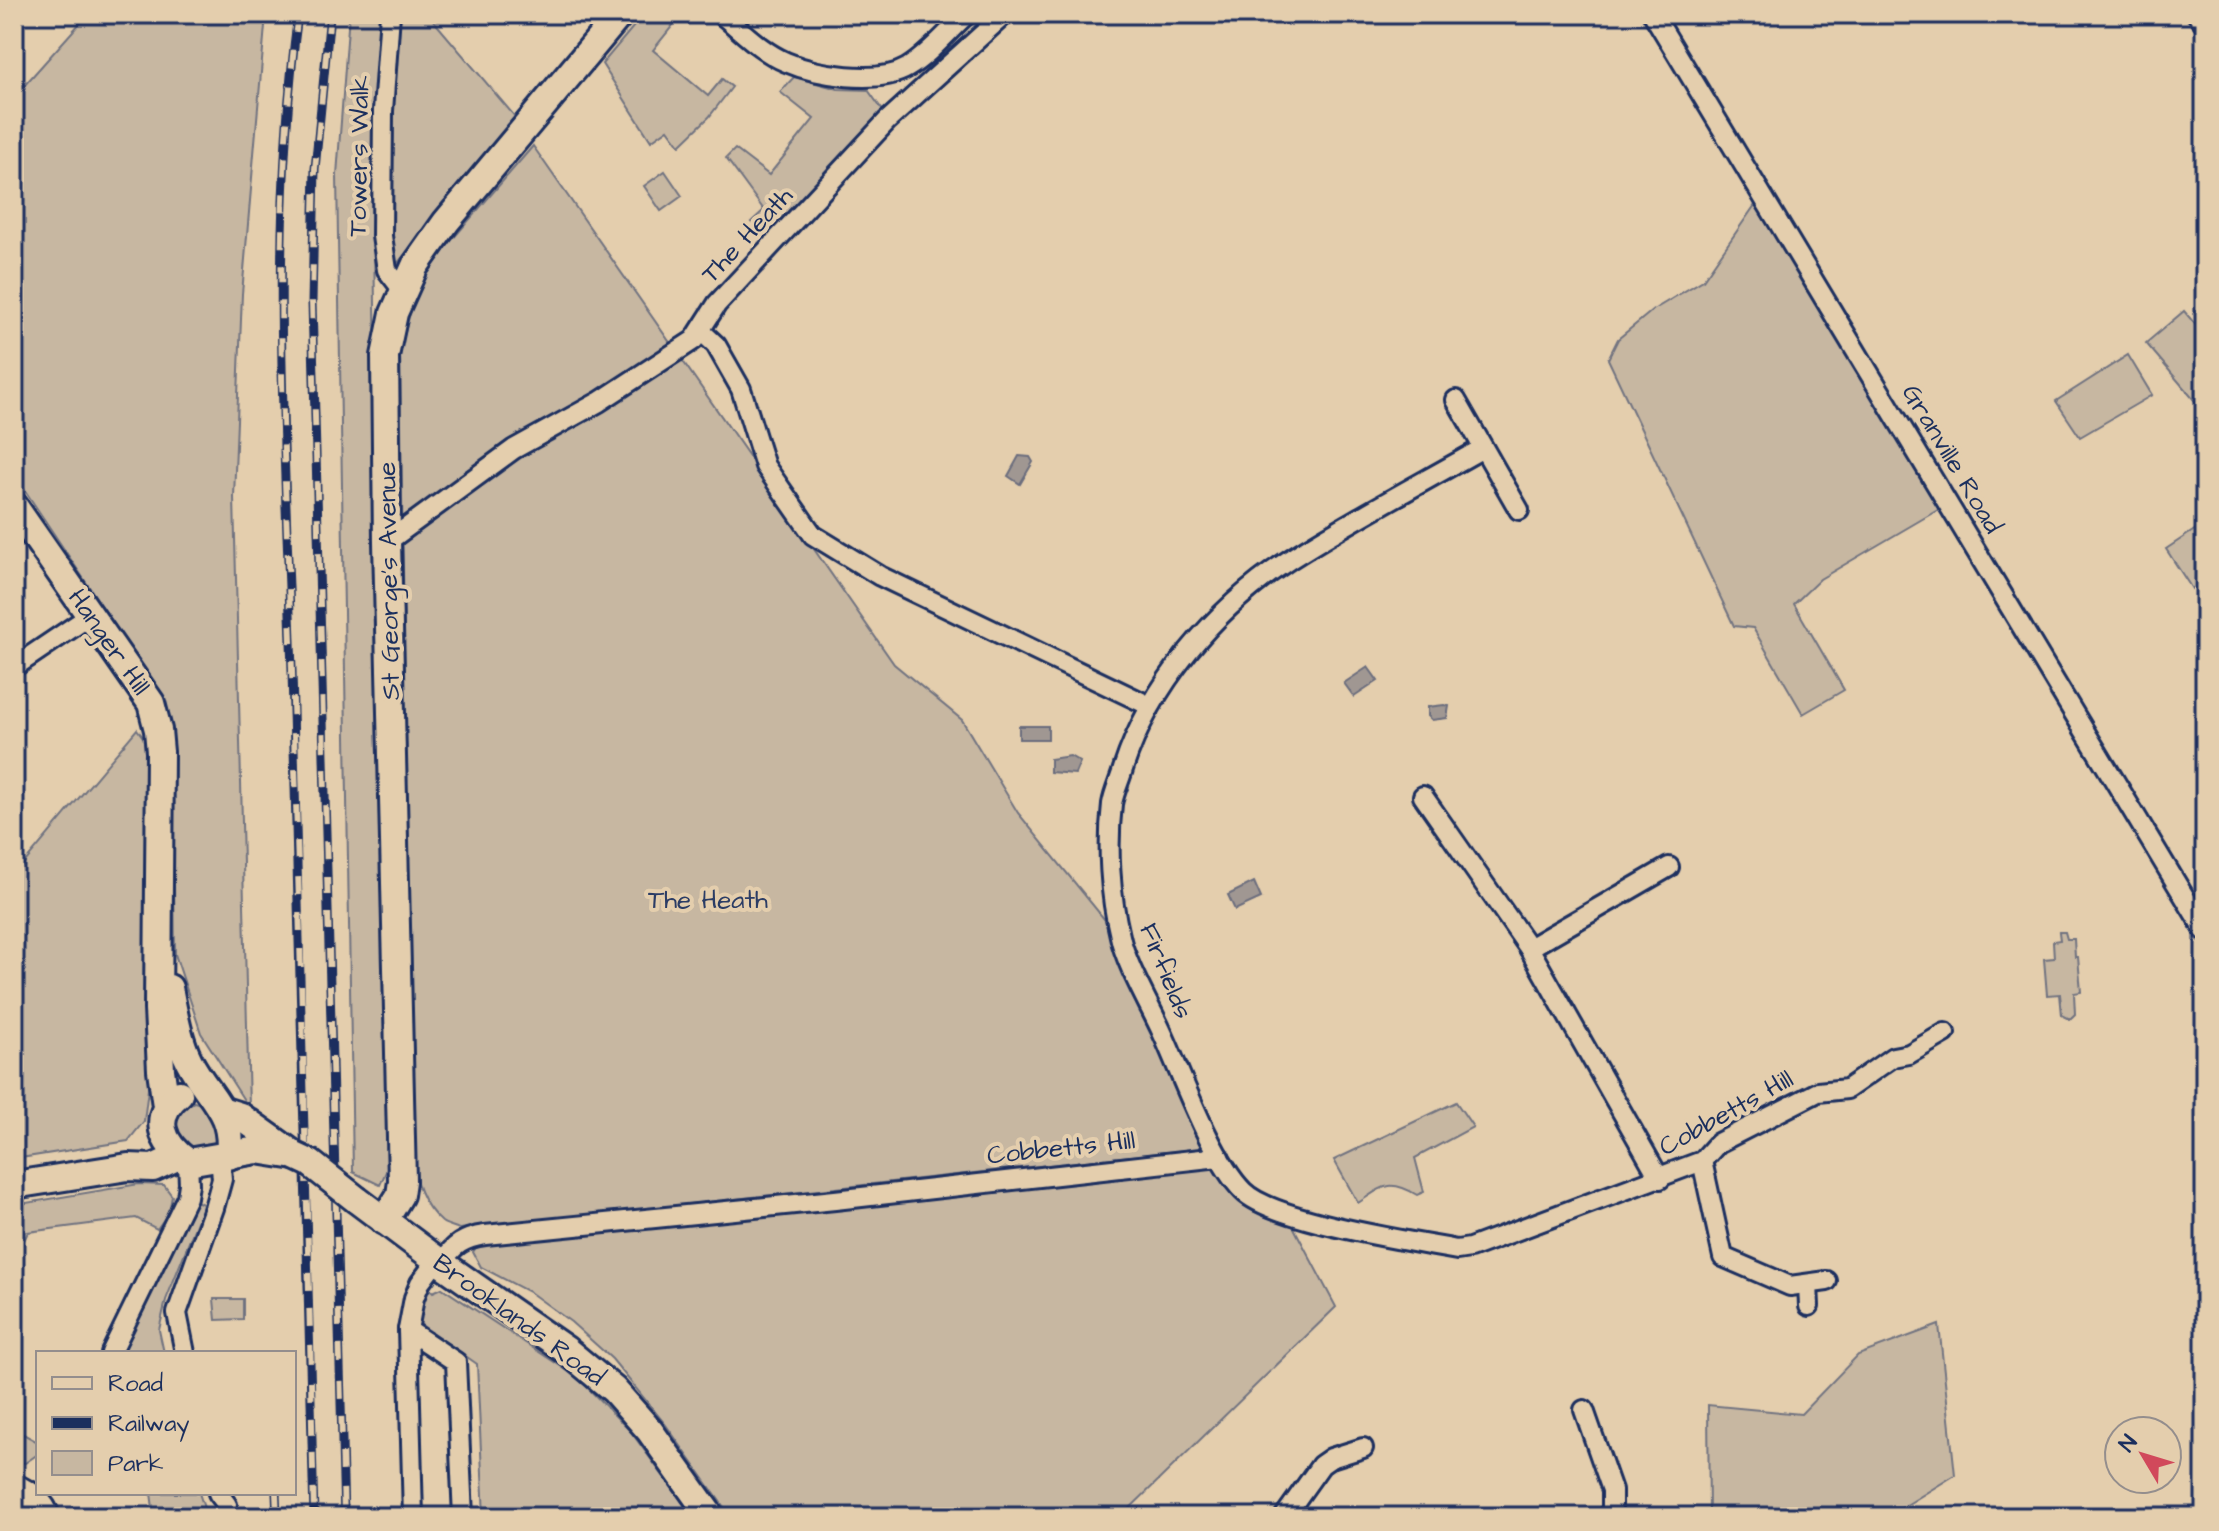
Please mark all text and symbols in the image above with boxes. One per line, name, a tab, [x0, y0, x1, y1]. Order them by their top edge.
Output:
street label: Towers Walk	[340, 75, 378, 237]
street label: The Heath	[693, 179, 801, 291]
street label: Granville Road	[1893, 378, 2011, 540]
street label: St George’s Avenue	[369, 462, 411, 700]
street label: Hanger Hill	[58, 582, 159, 703]
park label: The Heath	[648, 882, 768, 918]
street label: Firfields	[1131, 918, 1201, 1024]
street label: Cobbetts Hill	[1652, 1061, 1800, 1165]
street label: Cobbetts Hill	[985, 1122, 1137, 1174]
street label: Brooklands Road	[426, 1245, 612, 1395]
legend	[36, 1351, 296, 1495]
text: Road	[108, 1367, 163, 1401]
text: Railway	[108, 1407, 190, 1442]
north arrow	[2103, 1415, 2183, 1495]
text: N	[2112, 1428, 2145, 1459]
text: Park	[108, 1447, 164, 1481]

